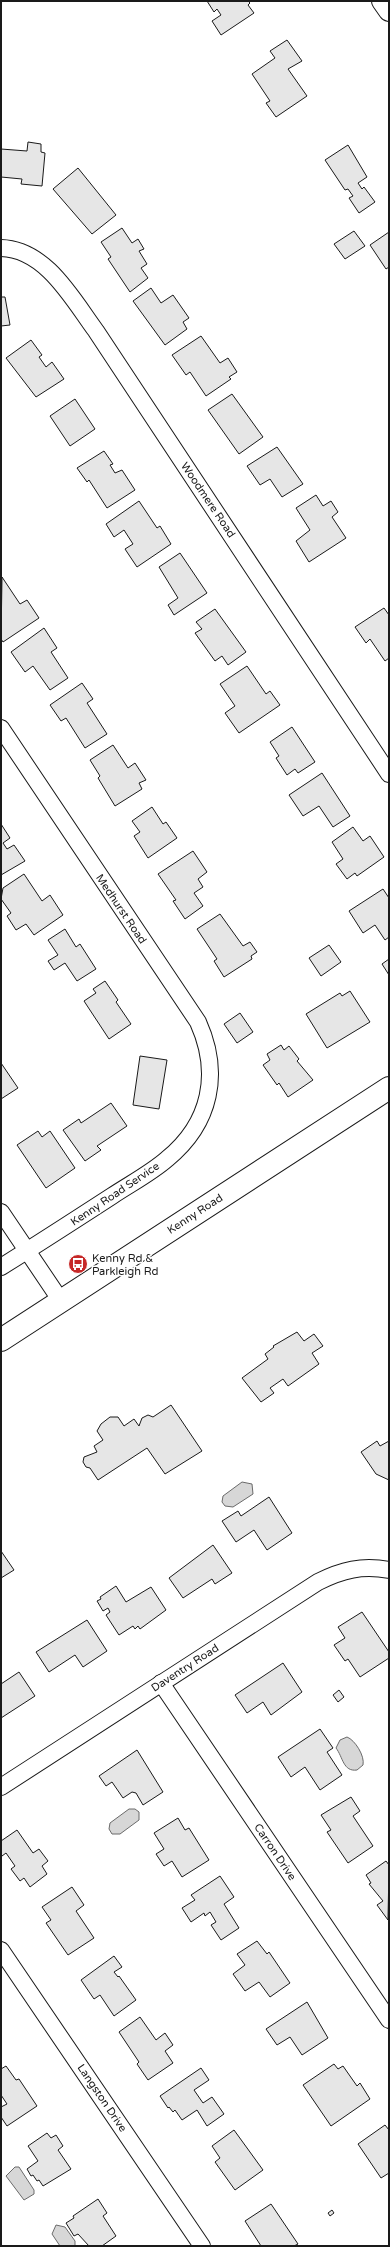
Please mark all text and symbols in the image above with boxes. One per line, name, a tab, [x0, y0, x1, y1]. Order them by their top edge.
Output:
street label: Woodmere Road	[178, 460, 238, 540]
street label: Medhurst Road	[93, 872, 149, 946]
street label: Kenny Road Service	[68, 1160, 162, 1228]
street label: Kenny Road	[165, 1191, 225, 1237]
place label: Kenny Rd & Parkleigh Rd	[92, 1252, 159, 1278]
bus stop icon: Kenny Rd & Parkleigh Rd	[67, 1253, 89, 1275]
street label: Daventry Road	[149, 1641, 221, 1695]
street label: Carron Drive	[251, 1821, 299, 1883]
street label: Langston Drive	[75, 2062, 129, 2134]

